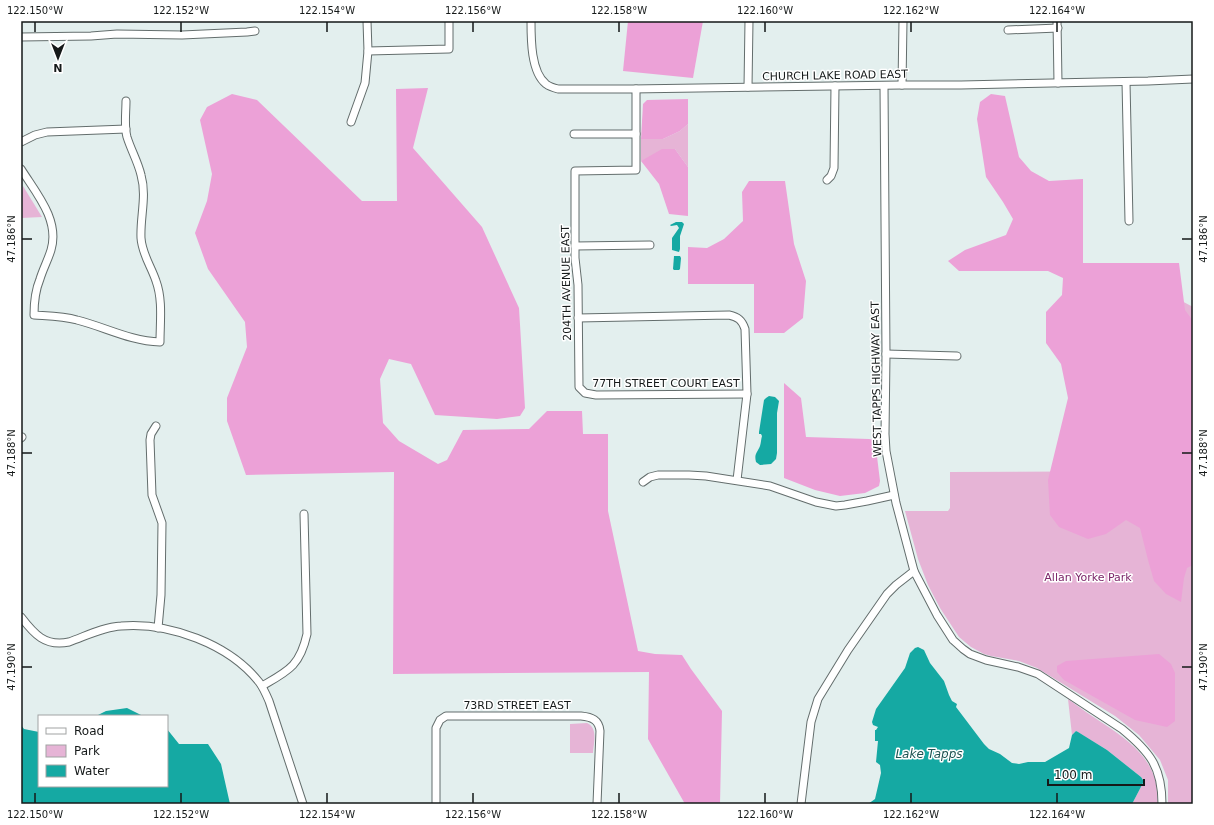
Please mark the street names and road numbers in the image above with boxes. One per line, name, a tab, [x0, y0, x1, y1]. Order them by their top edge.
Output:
street label: CHURCH LAKE ROAD EAST	[762, 68, 908, 83]
street label: 204TH AVENUE EAST	[559, 225, 574, 341]
street label: WEST TAPPS HIGHWAY EAST	[869, 301, 884, 457]
street label: 77TH STREET COURT EAST	[592, 377, 740, 390]
street label: 73RD STREET EAST	[463, 699, 571, 712]

